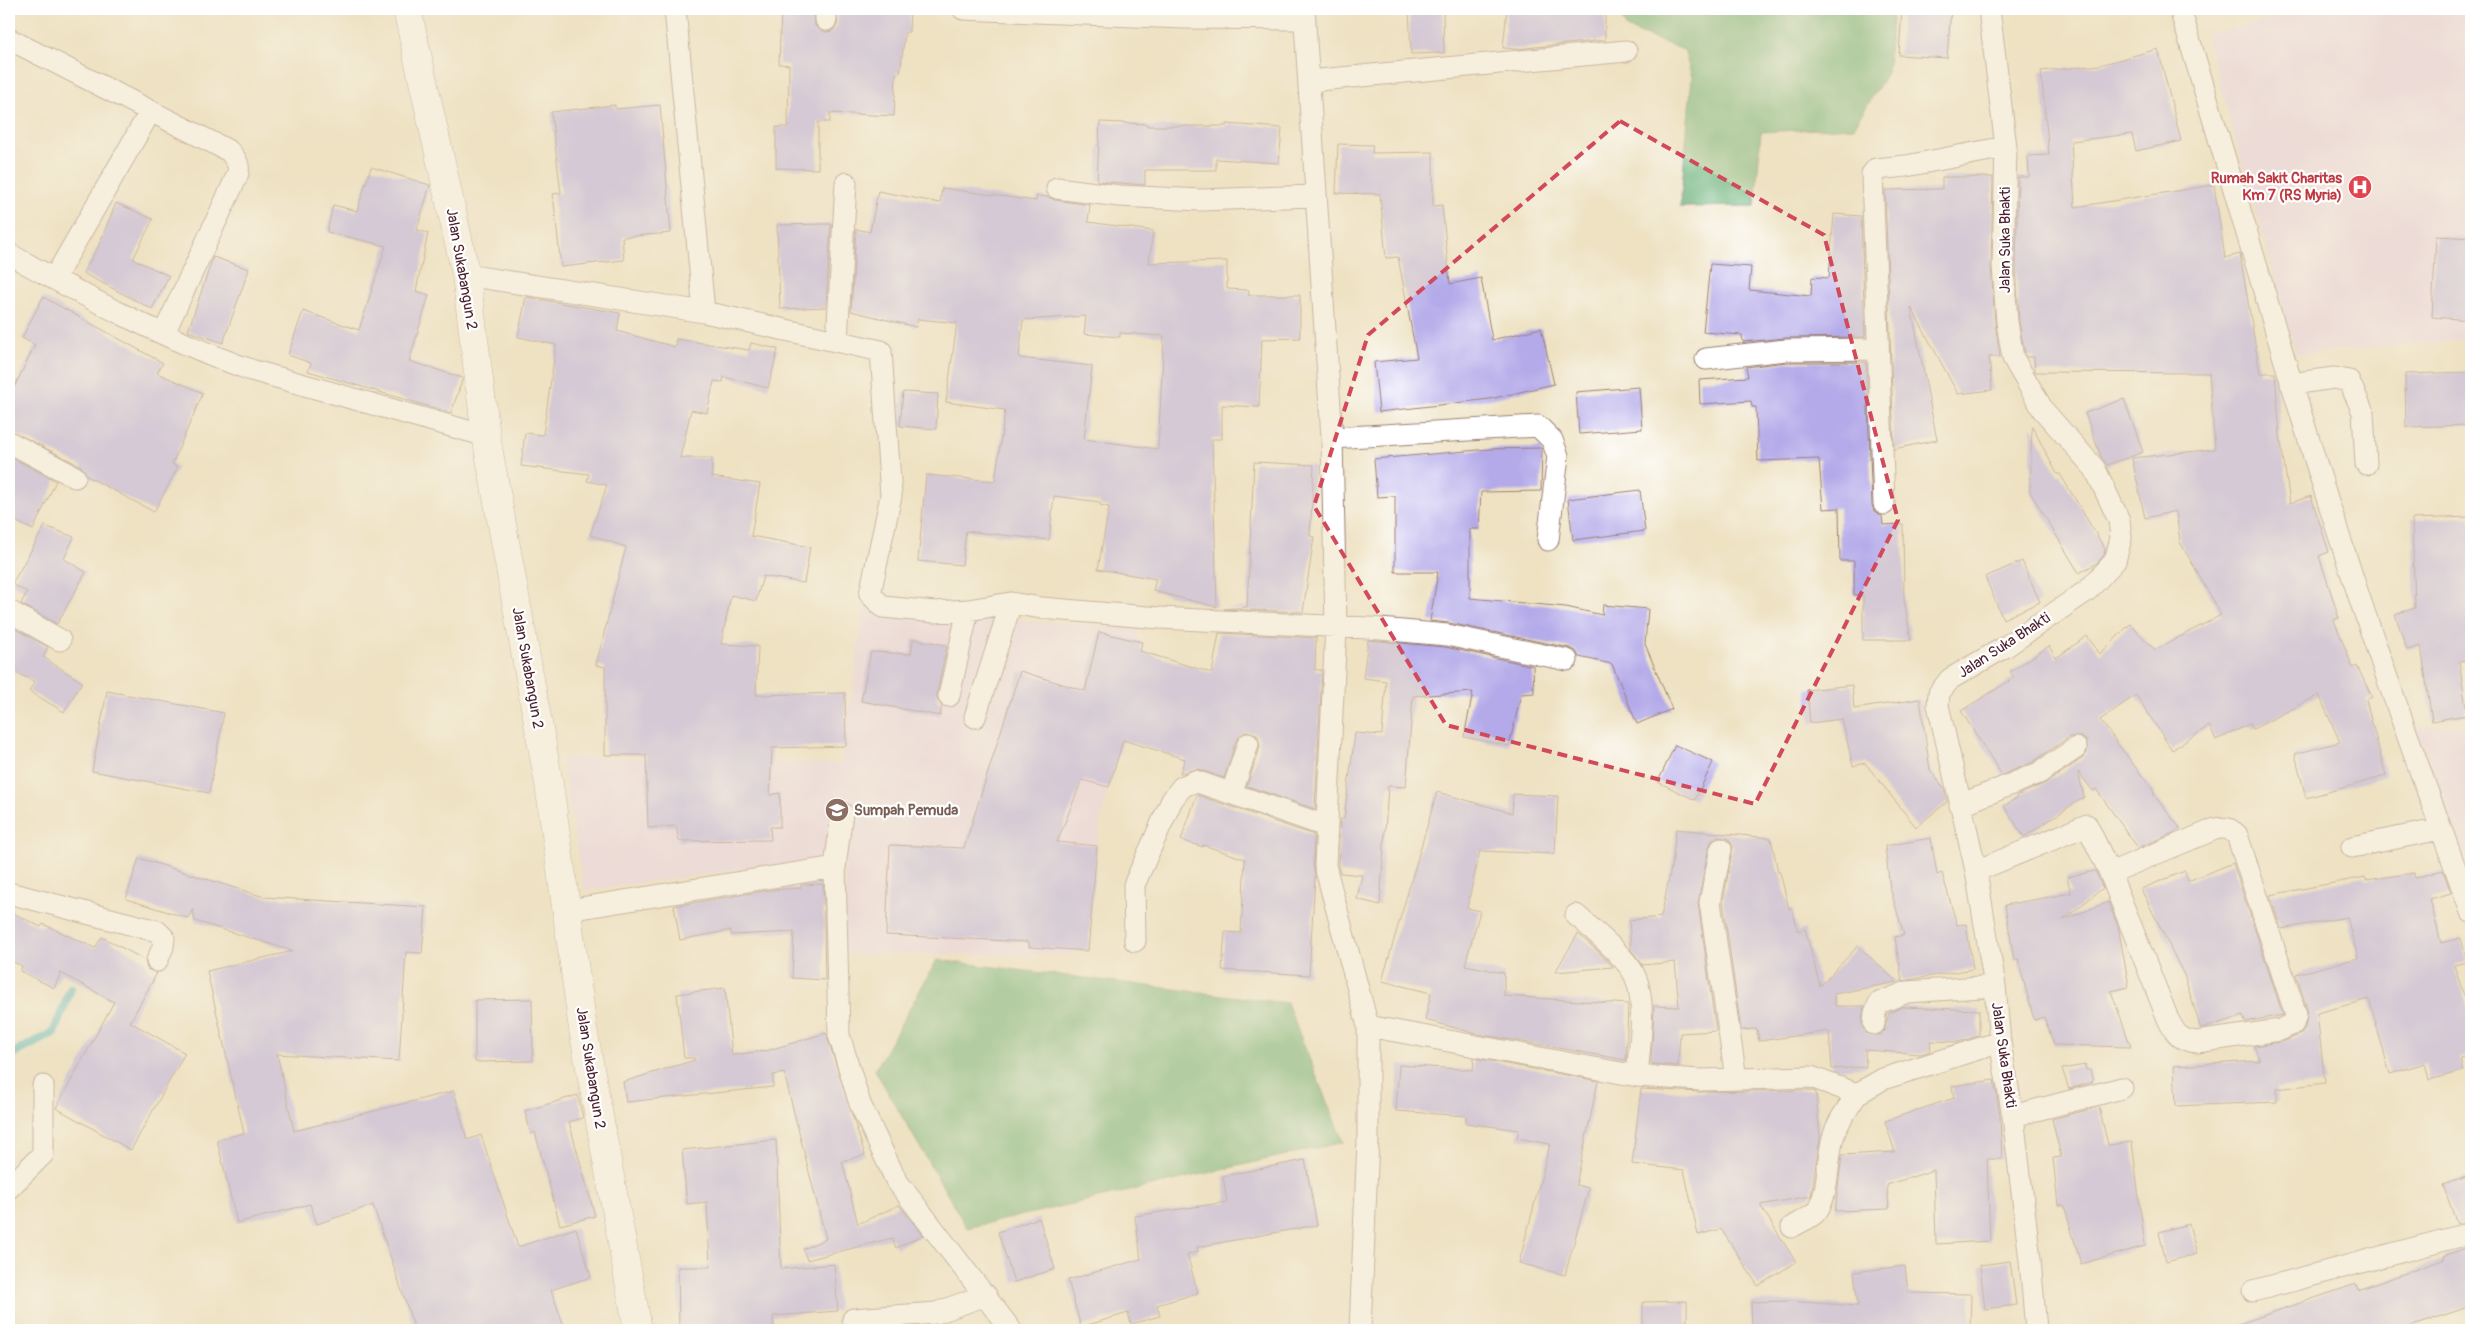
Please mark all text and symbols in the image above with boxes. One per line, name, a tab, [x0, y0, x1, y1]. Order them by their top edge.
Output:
place label: Rumah Sakit Charitas Km 7 (RS Myria)	[2211, 169, 2342, 205]
hospital icon: Rumah Sakit Charitas Km 7 (RS Myria)	[2347, 174, 2373, 200]
street label: Jalan Suka Bhakti	[1996, 187, 2015, 293]
street label: Jalan Sukabangun 2	[441, 207, 482, 331]
street label: Jalan Sukabangun 2	[507, 606, 548, 730]
street label: Jalan Suka Bhakti	[1955, 608, 2054, 682]
school or university icon: Sumpah Pemuda	[824, 797, 850, 823]
place label: Sumpah Pemuda	[854, 801, 958, 820]
street label: Jalan Suka Bhakti	[1987, 1001, 2020, 1109]
street label: Jalan Sukabangun 2	[571, 1006, 610, 1130]

